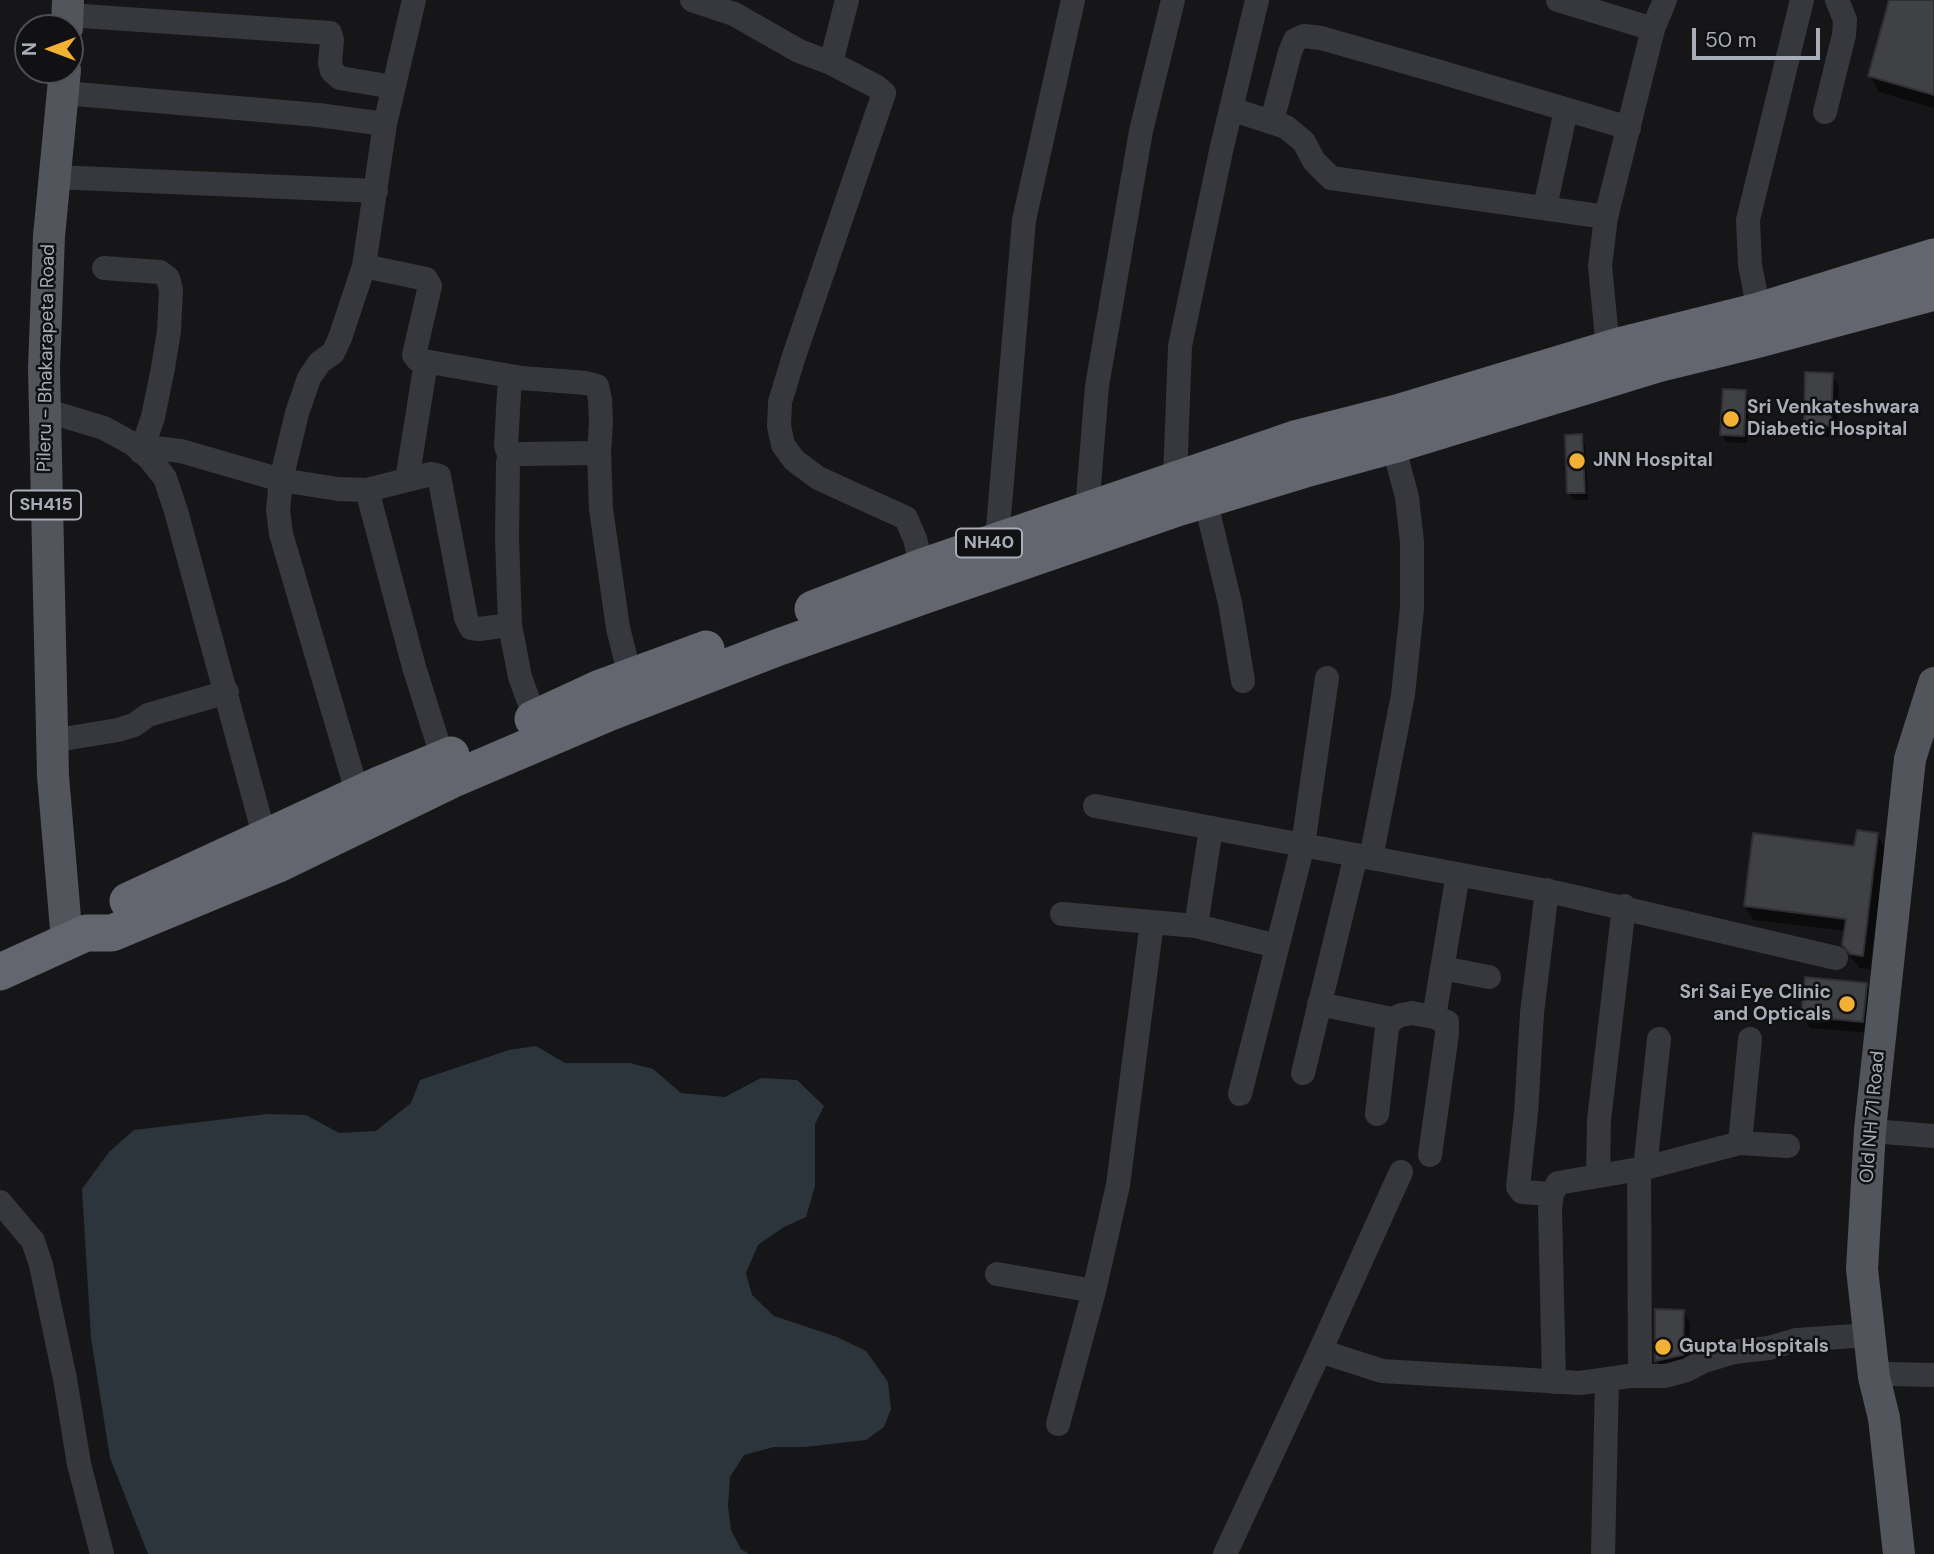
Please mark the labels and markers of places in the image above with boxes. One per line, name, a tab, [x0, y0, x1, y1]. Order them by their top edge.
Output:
place label: Sri Venkateshwara Diabetic Hospital	[1747, 397, 1919, 441]
marker: Sri Venkateshwara Diabetic Hospital	[1721, 409, 1741, 429]
place label: JNN Hospital	[1593, 450, 1713, 472]
marker: JNN Hospital	[1567, 451, 1587, 471]
place label: Sri Sai Eye Clinic and Opticals	[1679, 982, 1831, 1026]
marker: Sri Sai Eye Clinic and Opticals	[1837, 994, 1857, 1014]
place label: Gupta Hospitals	[1679, 1336, 1829, 1358]
marker: Gupta Hospitals	[1653, 1337, 1673, 1357]

